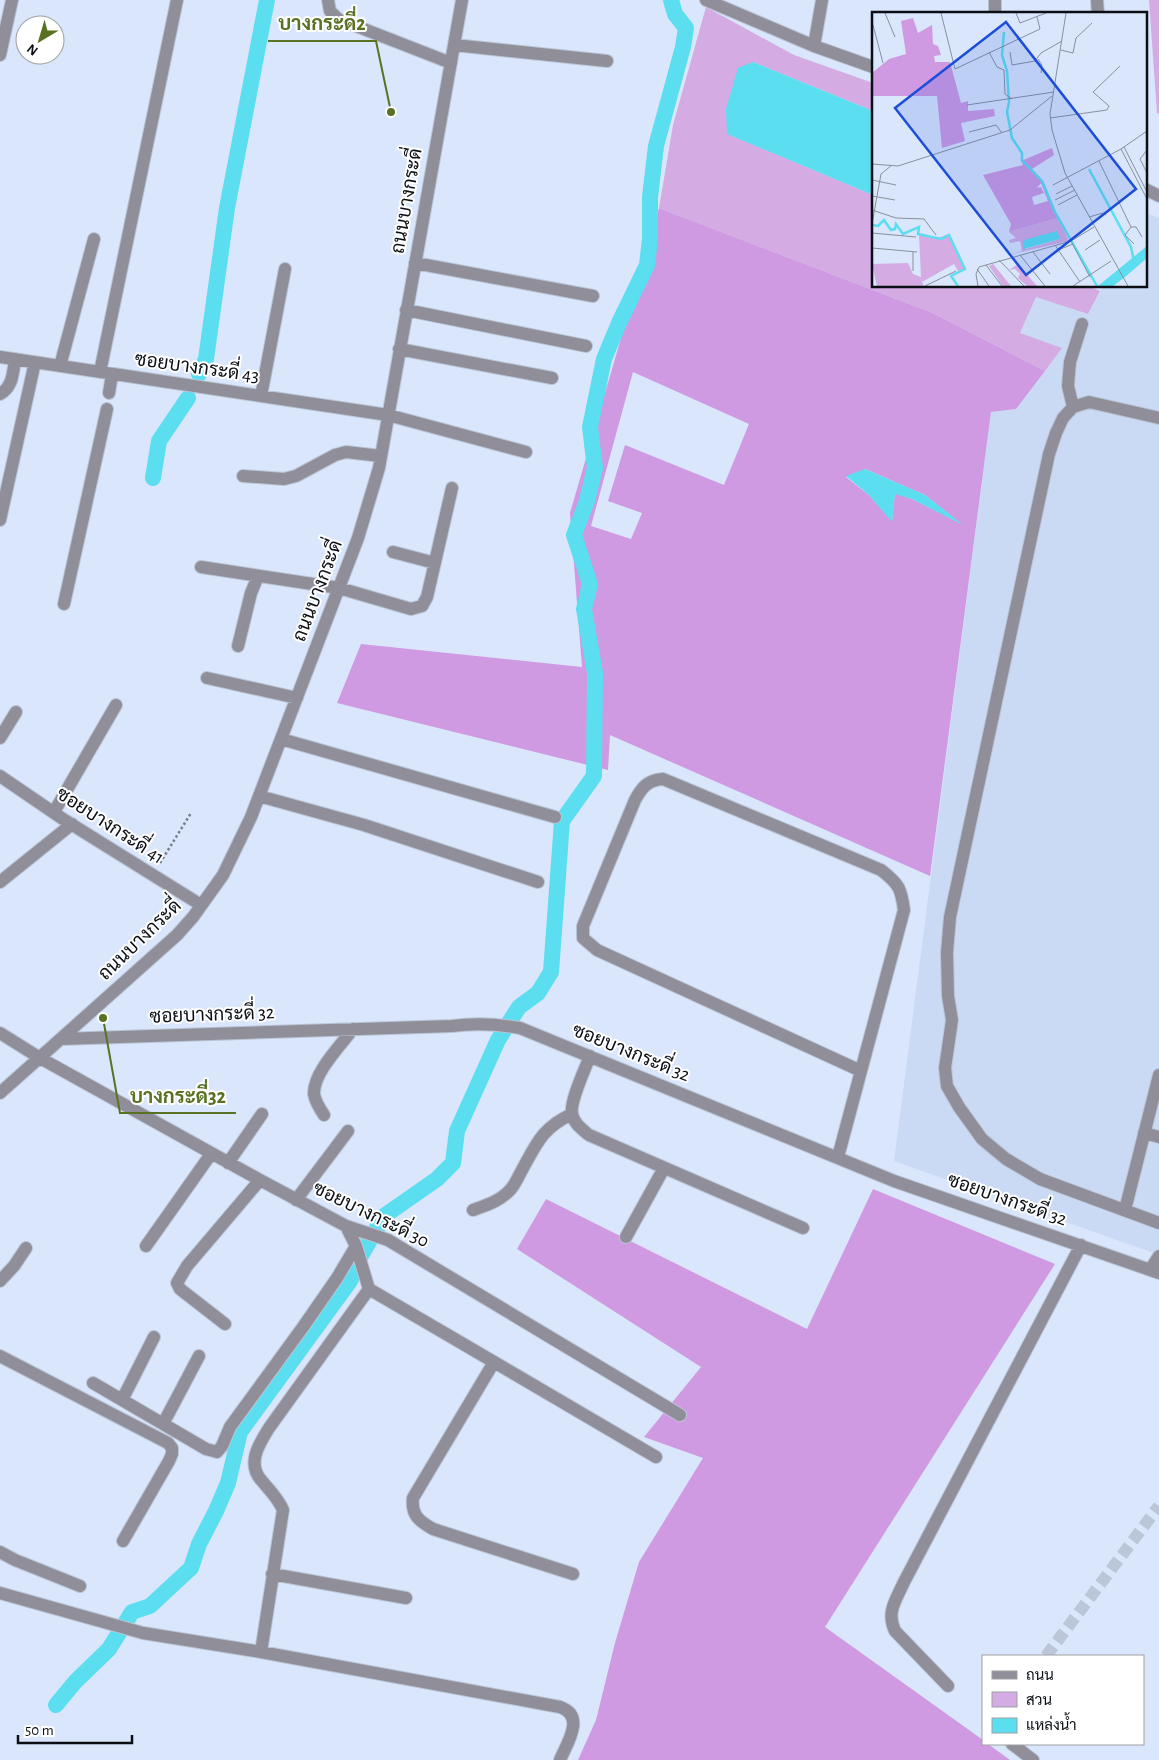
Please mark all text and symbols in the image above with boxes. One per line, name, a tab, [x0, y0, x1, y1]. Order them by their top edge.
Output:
callout: บางกระดี่2	[268, 6, 376, 41]
text: บางกระดี่2	[278, 6, 366, 34]
inset map	[872, 12, 1146, 288]
north arrow	[15, 15, 65, 65]
text: N	[24, 41, 41, 58]
street label: ถนนบางกระดี่	[380, 145, 426, 255]
street label: ซอยบางกระดี่ 43	[134, 341, 262, 386]
street label: ถนนบางกระดี่	[282, 534, 346, 644]
street label: ซอยบางกระดี่ 41	[53, 777, 172, 868]
street label: ถนนบางกระดี่	[89, 890, 185, 984]
street label: ซอยบางกระดี่ 32	[149, 994, 275, 1027]
street label: ซอยบางกระดี่ 32	[570, 1012, 696, 1085]
callout: บางกระดี่32	[120, 1078, 236, 1113]
text: บางกระดี่32	[130, 1079, 226, 1107]
street label: ซอยบางกระดี่ 32	[945, 1162, 1072, 1229]
street label: ซอยบางกระดี่ 30	[310, 1171, 436, 1251]
legend	[982, 1655, 1144, 1745]
text: ถนน	[1026, 1668, 1054, 1683]
text: สวน	[1026, 1693, 1052, 1708]
scale bar	[18, 1712, 131, 1744]
text: แหล่งน้ำ	[1026, 1712, 1077, 1733]
text: 50 m	[25, 1723, 54, 1738]

